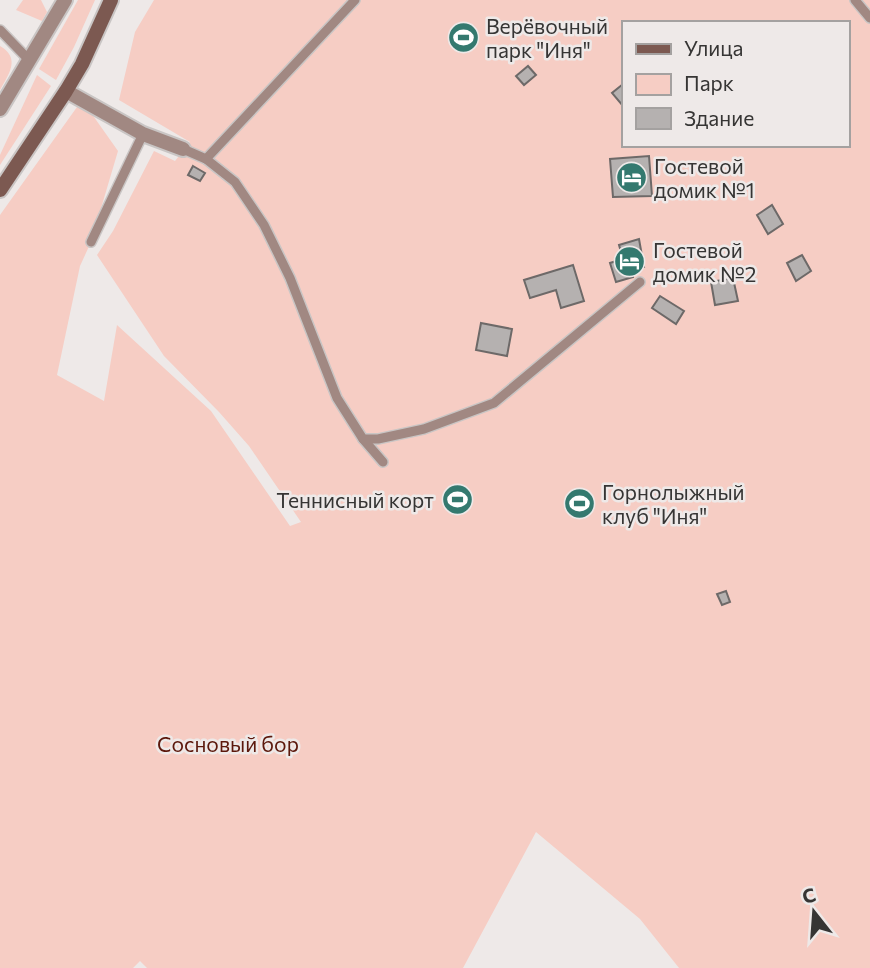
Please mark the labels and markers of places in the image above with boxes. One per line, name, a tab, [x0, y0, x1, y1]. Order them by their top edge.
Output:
place label: Верёвочный парк "Иня"	[486, 13, 608, 62]
sports icon: Верёвочный парк "Иня"	[446, 20, 480, 54]
place label: Гостевой домик №1	[654, 153, 755, 202]
hotel icon: Гостевой домик №1	[614, 160, 648, 194]
place label: Гостевой домик №2	[653, 237, 756, 286]
hotel icon: Гостевой домик №2	[613, 244, 647, 278]
place label: Горнолыжный клуб "Иня"	[602, 479, 745, 528]
sports icon: Теннисный корт	[440, 482, 474, 516]
sports icon: Горнолыжный клуб "Иня"	[562, 486, 596, 520]
place label: Теннисный корт	[276, 487, 434, 512]

